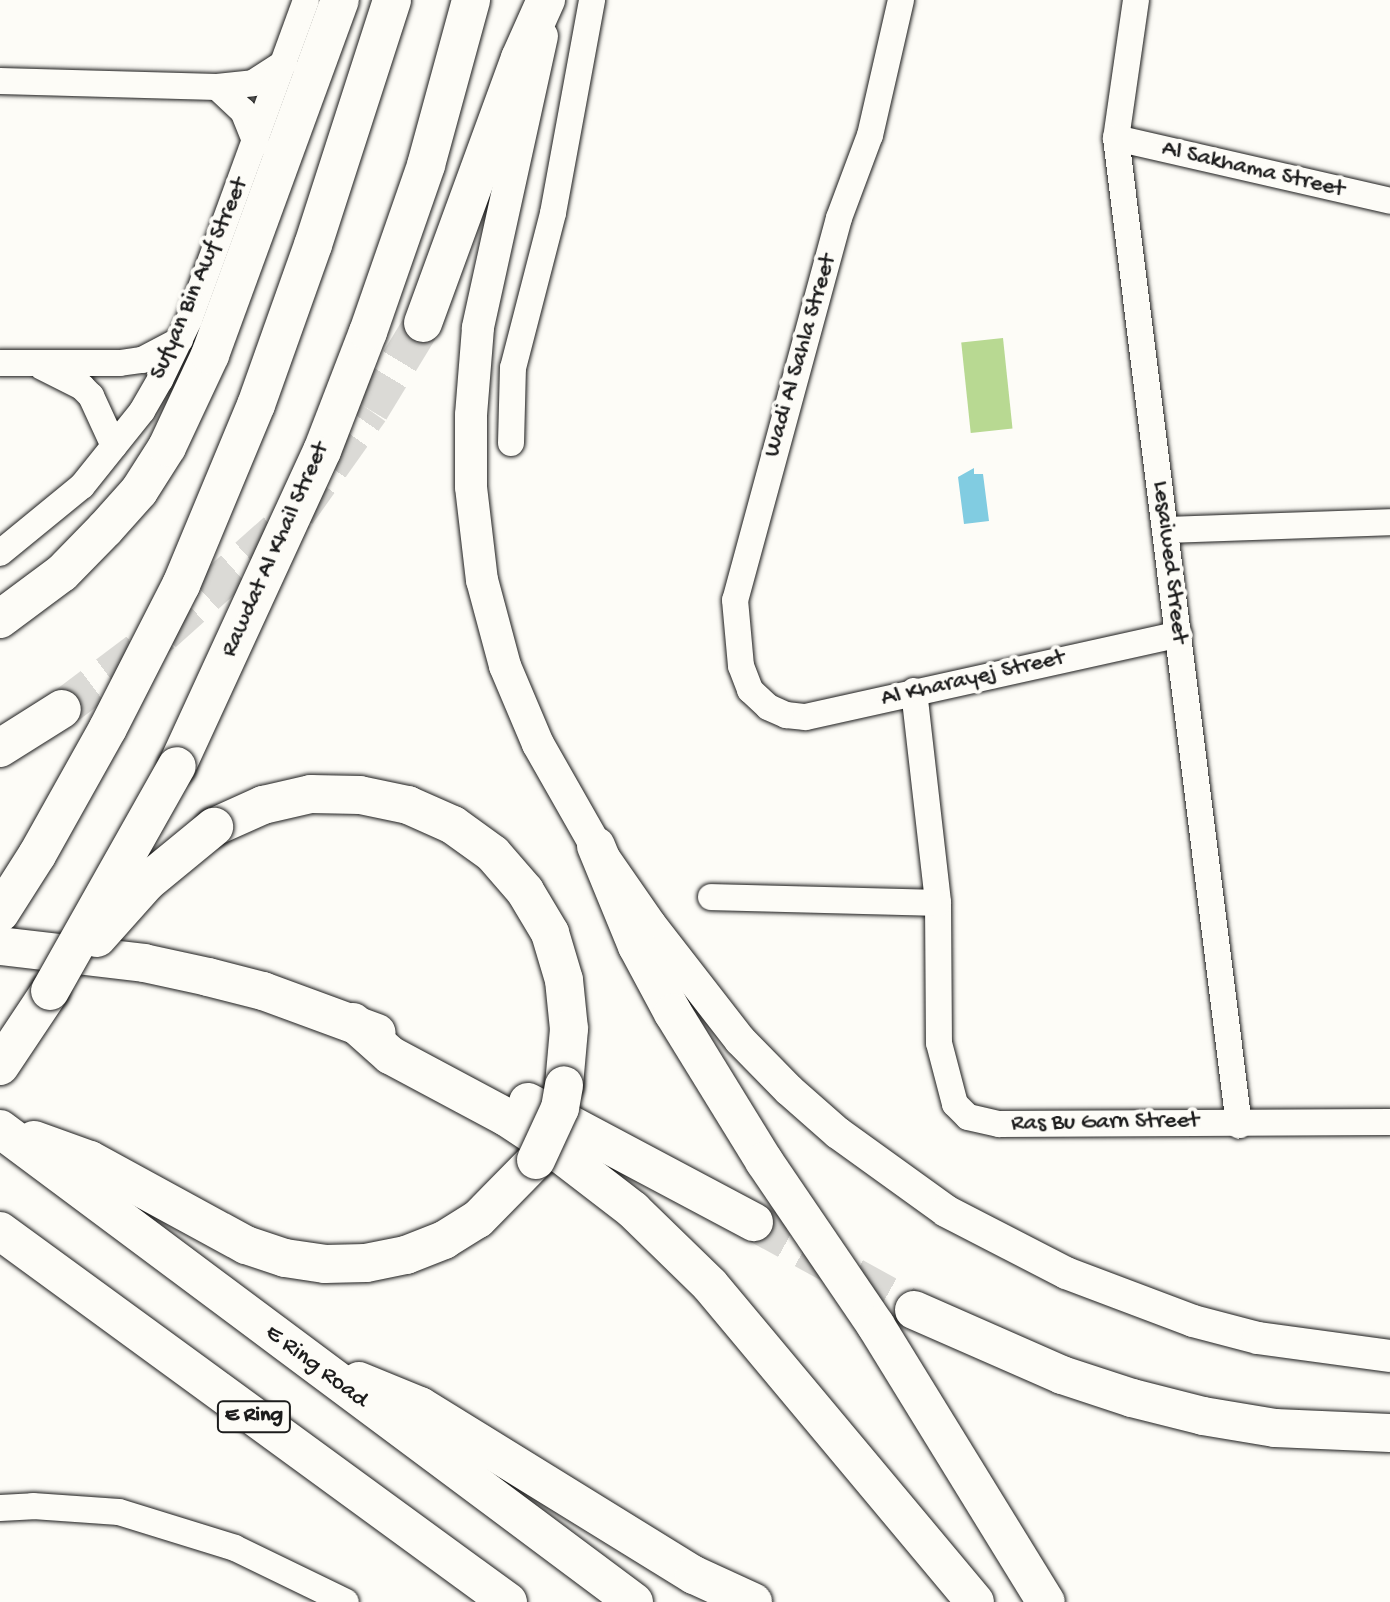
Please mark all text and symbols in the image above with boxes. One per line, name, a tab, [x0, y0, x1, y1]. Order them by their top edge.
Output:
street label: Al Sakhama Street	[1159, 135, 1347, 205]
street label: Sufyan Bin Awf Street	[144, 174, 256, 384]
street label: Wadi Al Sahla Street	[758, 251, 844, 461]
street label: Rawdat Al Khail Street	[216, 438, 336, 662]
street label: Lesaiwed Street	[1145, 479, 1193, 645]
street label: Al Kharayej Street	[879, 644, 1067, 714]
street label: Ras Bu Garn Street	[1011, 1107, 1199, 1139]
street label: E Ring Road	[259, 1319, 373, 1415]
road number: E Ring	[216, 1399, 292, 1435]

